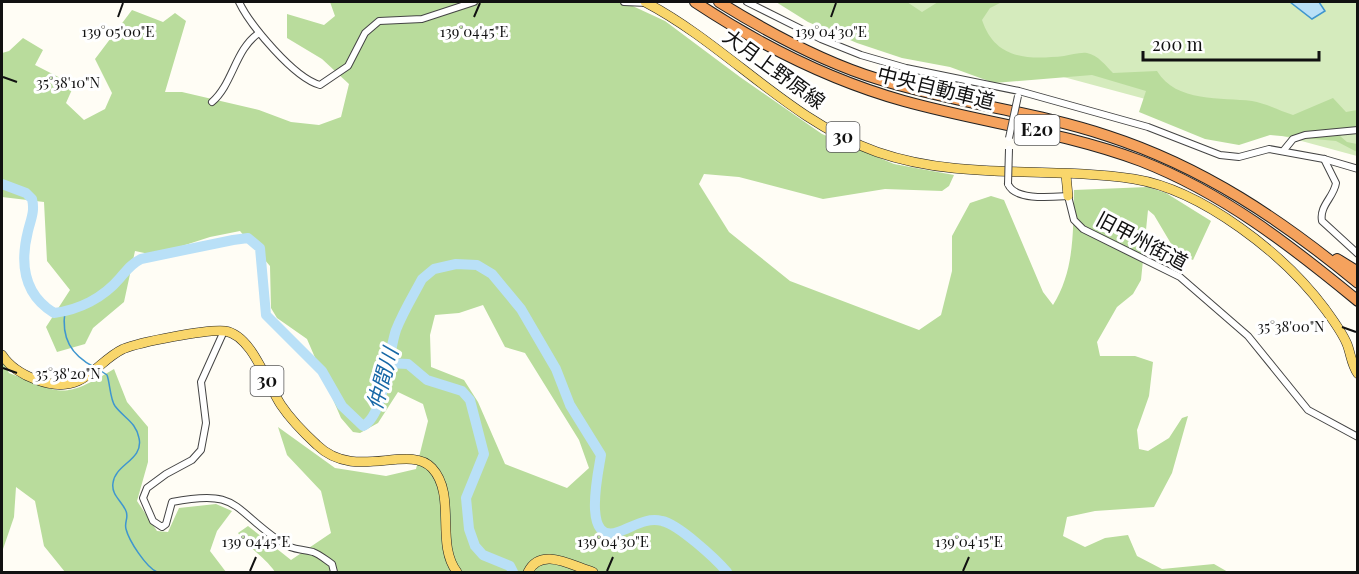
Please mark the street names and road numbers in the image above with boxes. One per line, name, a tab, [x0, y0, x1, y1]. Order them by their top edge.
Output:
street label: 大月上野原線	[718, 22, 831, 114]
street label: 中央自動車道	[875, 59, 998, 114]
road number: E20	[1014, 115, 1060, 145]
road number: 30	[826, 122, 860, 152]
street label: 旧甲州街道	[1092, 204, 1193, 275]
road number: 30	[250, 366, 284, 396]

